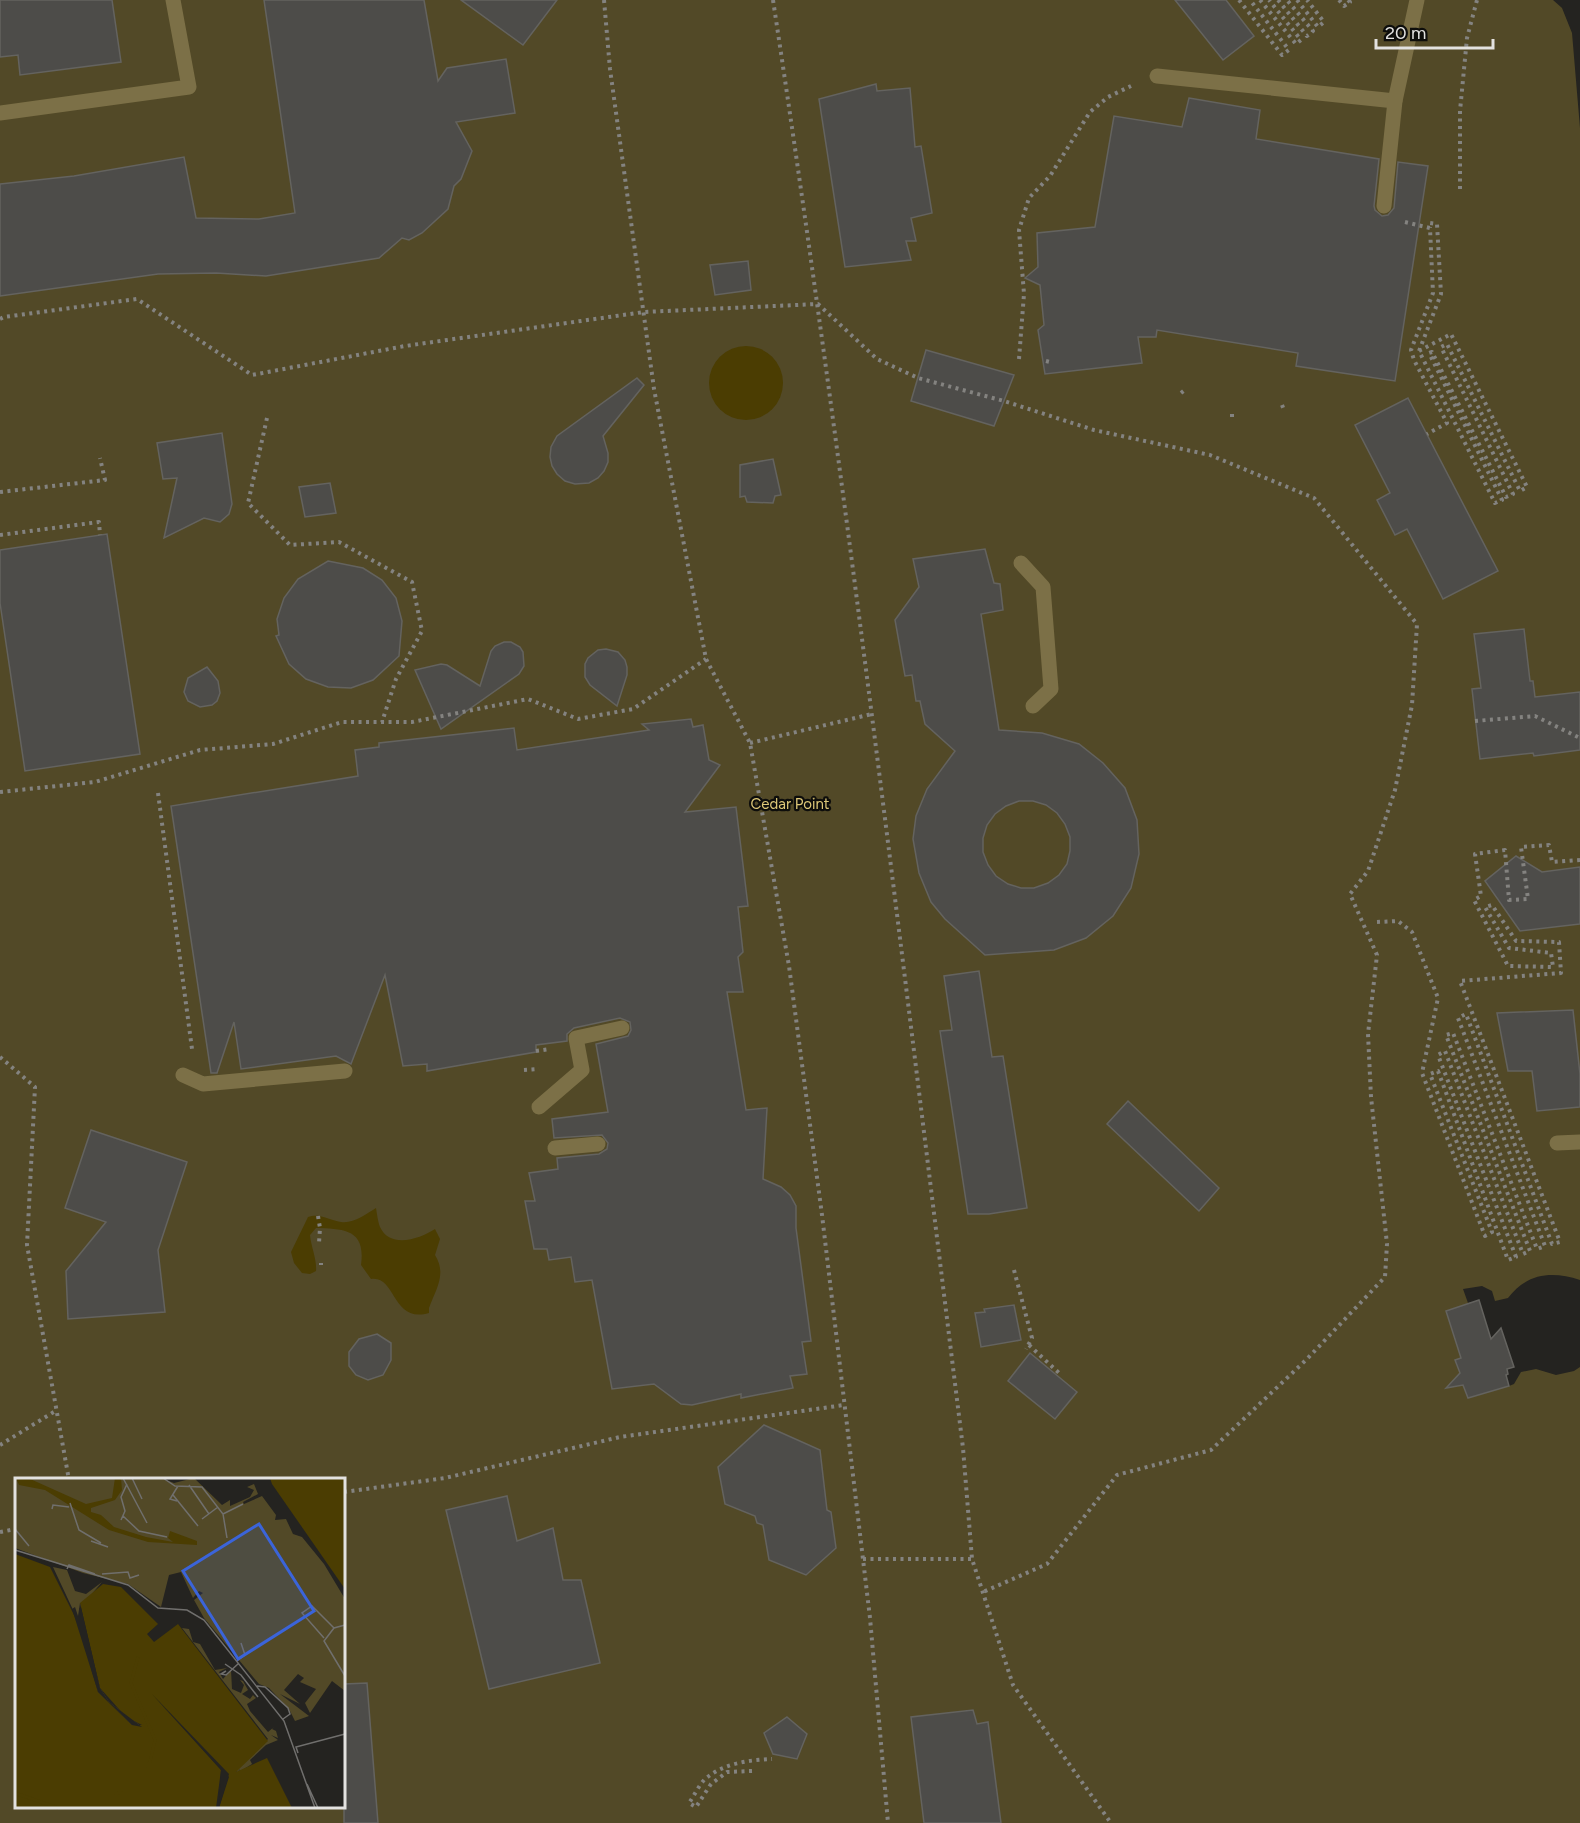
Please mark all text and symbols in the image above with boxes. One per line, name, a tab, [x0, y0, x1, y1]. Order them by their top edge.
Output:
scale bar	[1376, 12, 1493, 50]
text: 20 m	[1385, 22, 1426, 44]
park label: Cedar Point	[751, 795, 830, 813]
inset map	[15, 1478, 345, 1808]

